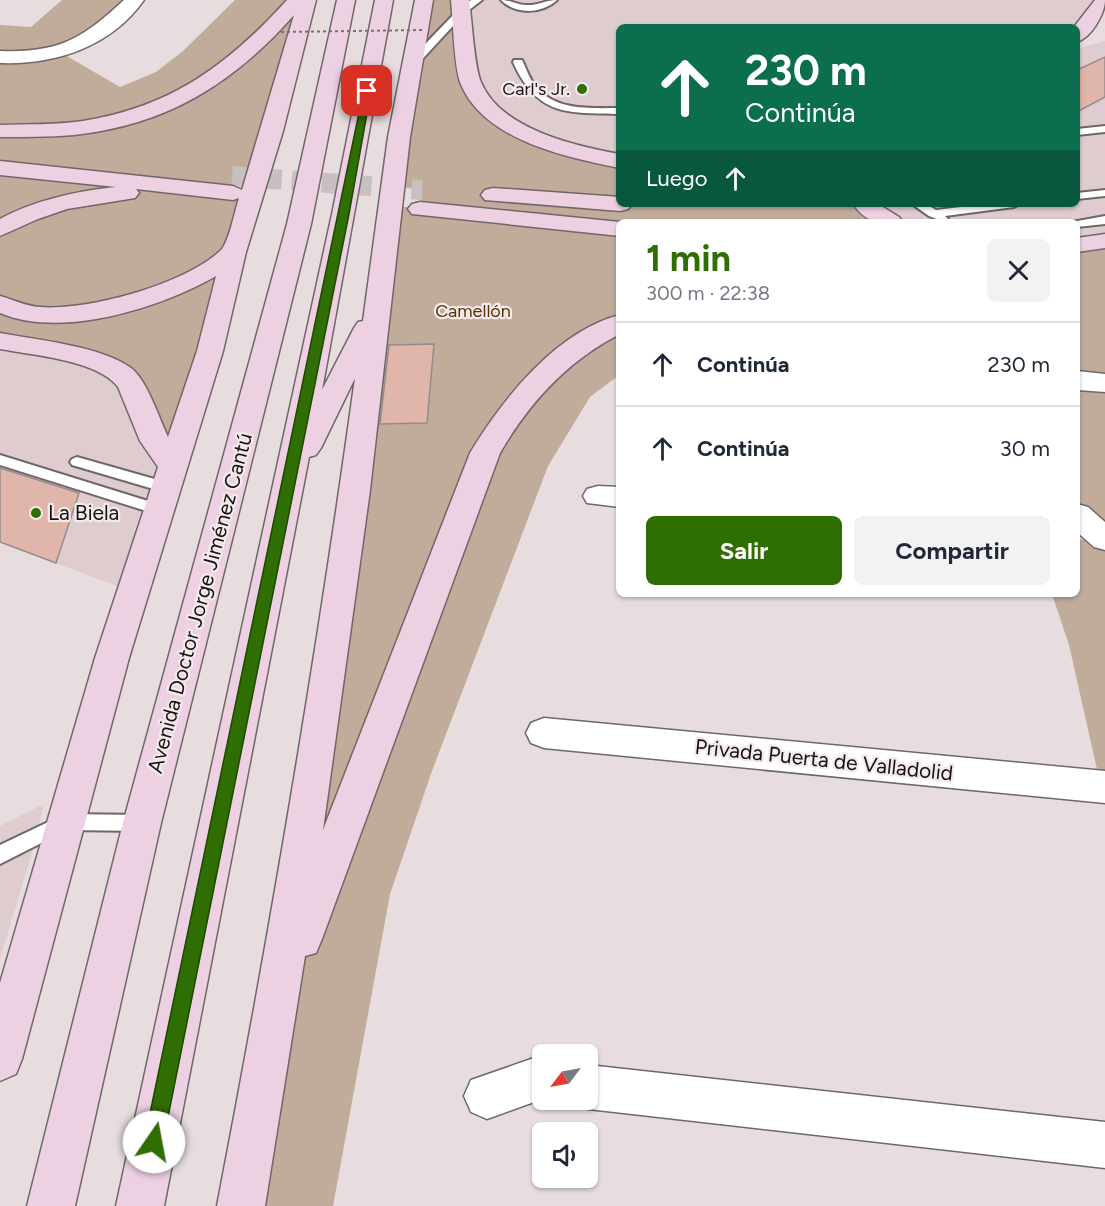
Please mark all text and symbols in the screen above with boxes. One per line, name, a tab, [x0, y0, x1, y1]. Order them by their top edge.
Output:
text: 230 m	[745, 45, 867, 96]
icon: ahead	[646, 48, 724, 126]
pin	[341, 65, 392, 116]
icon: arrive	[350, 74, 383, 107]
place label: Carl's Jr.	[502, 78, 570, 100]
marker: Carl's Jr.	[575, 82, 589, 96]
text: Continúa	[745, 96, 856, 129]
icon: ahead	[719, 162, 752, 195]
text: Luego	[646, 165, 707, 192]
text: 1 min	[646, 237, 731, 280]
button: close	[987, 239, 1050, 302]
text: 300 m · 22:38	[646, 281, 770, 305]
park label: Camellón	[435, 300, 511, 322]
icon: ahead	[646, 348, 679, 381]
text: Continúa	[697, 351, 790, 378]
text: 230 m	[987, 351, 1050, 378]
street label: Avenida Doctor Jorge Jiménez Cantú	[142, 430, 257, 776]
icon: ahead	[646, 432, 679, 465]
text: Continúa	[697, 435, 790, 462]
text: 30 m	[1000, 435, 1050, 462]
place label: La Biela	[48, 500, 119, 525]
marker: La Biela	[29, 506, 43, 520]
button: Salir	[646, 516, 842, 585]
button: Compartir	[854, 516, 1050, 585]
street label: Privada Puerta de Valladolid	[694, 734, 954, 785]
north arrow	[532, 1044, 598, 1110]
map controls	[532, 1044, 598, 1188]
position arrow	[122, 1110, 186, 1174]
button: sound	[532, 1122, 598, 1188]

